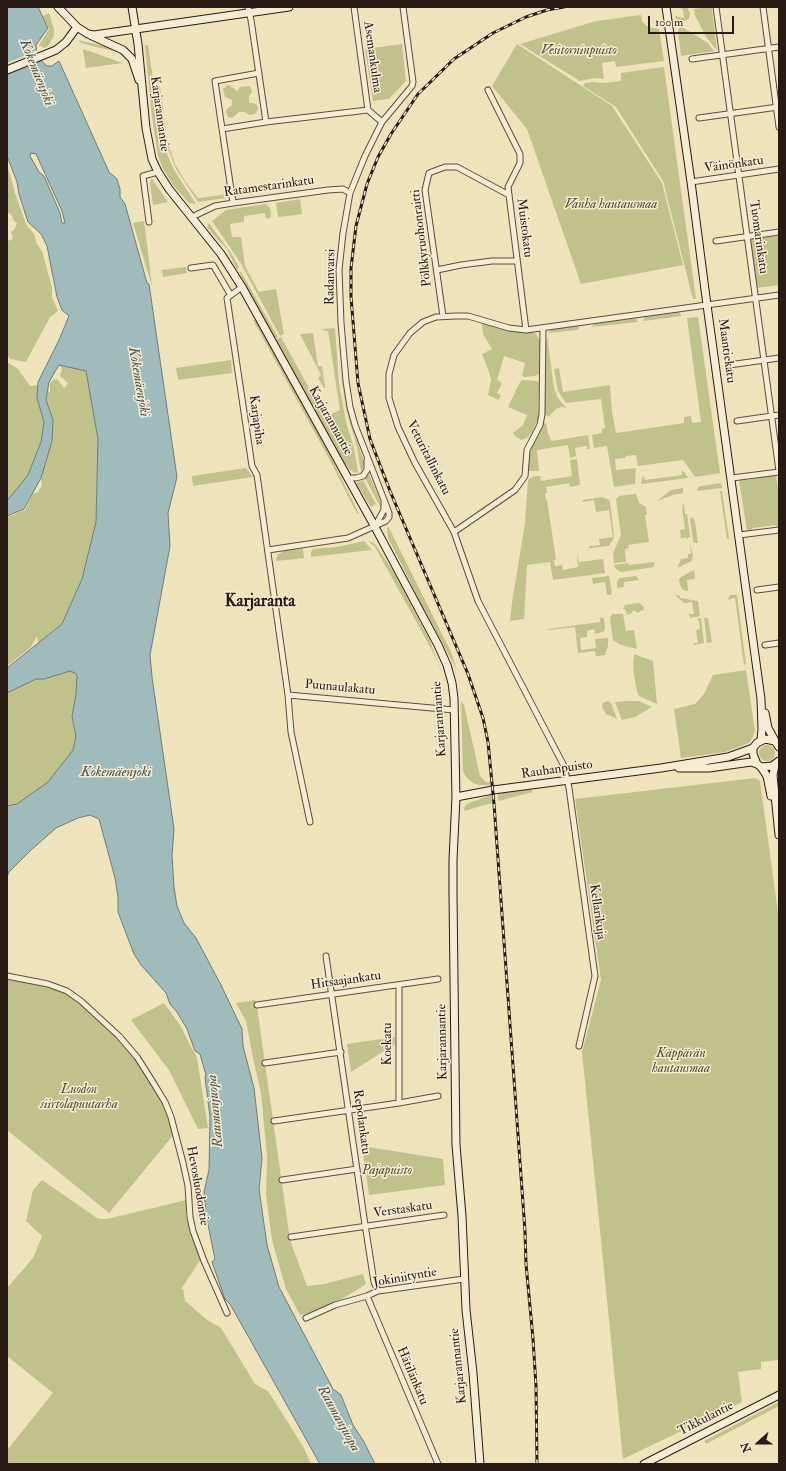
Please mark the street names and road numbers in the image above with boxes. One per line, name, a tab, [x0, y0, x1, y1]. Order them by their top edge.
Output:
street label: Asemankulma	[359, 20, 385, 94]
street label: Karjarannantie	[146, 75, 172, 153]
street label: Väinönkatu	[703, 153, 765, 177]
street label: Ratamestarinkatu	[223, 173, 315, 201]
street label: Pölkkyruohonraitti	[408, 188, 436, 288]
street label: Muistokatu	[513, 197, 535, 259]
street label: Tuomarinkatu	[745, 199, 771, 275]
street label: Radanvarsi	[323, 249, 339, 305]
street label: Maantiekatu	[714, 318, 738, 384]
street label: Karjarannantie	[305, 384, 355, 458]
street label: Karjapiha	[245, 394, 267, 446]
street label: Veturitallinkatu	[403, 418, 453, 498]
street label: Puunaulakatu	[304, 677, 376, 699]
street label: Karjarannantie	[430, 680, 450, 758]
street label: Rauhanpuisto	[520, 757, 594, 783]
street label: Kellarikuja	[585, 883, 609, 941]
street label: Hitsaajankatu	[310, 968, 382, 994]
street label: Karjarannantie	[435, 1004, 451, 1080]
street label: Koekatu	[380, 1023, 396, 1065]
street label: Repolankatu	[349, 1089, 373, 1155]
street label: Hevosluodontie	[182, 1145, 212, 1227]
street label: Verstaskatu	[373, 1198, 433, 1222]
street label: Jokiniityntie	[372, 1265, 438, 1291]
street label: Karjarannantie	[447, 1327, 471, 1405]
street label: Hätilänkatu	[393, 1345, 431, 1407]
street label: Tikkulantie	[676, 1398, 736, 1440]

